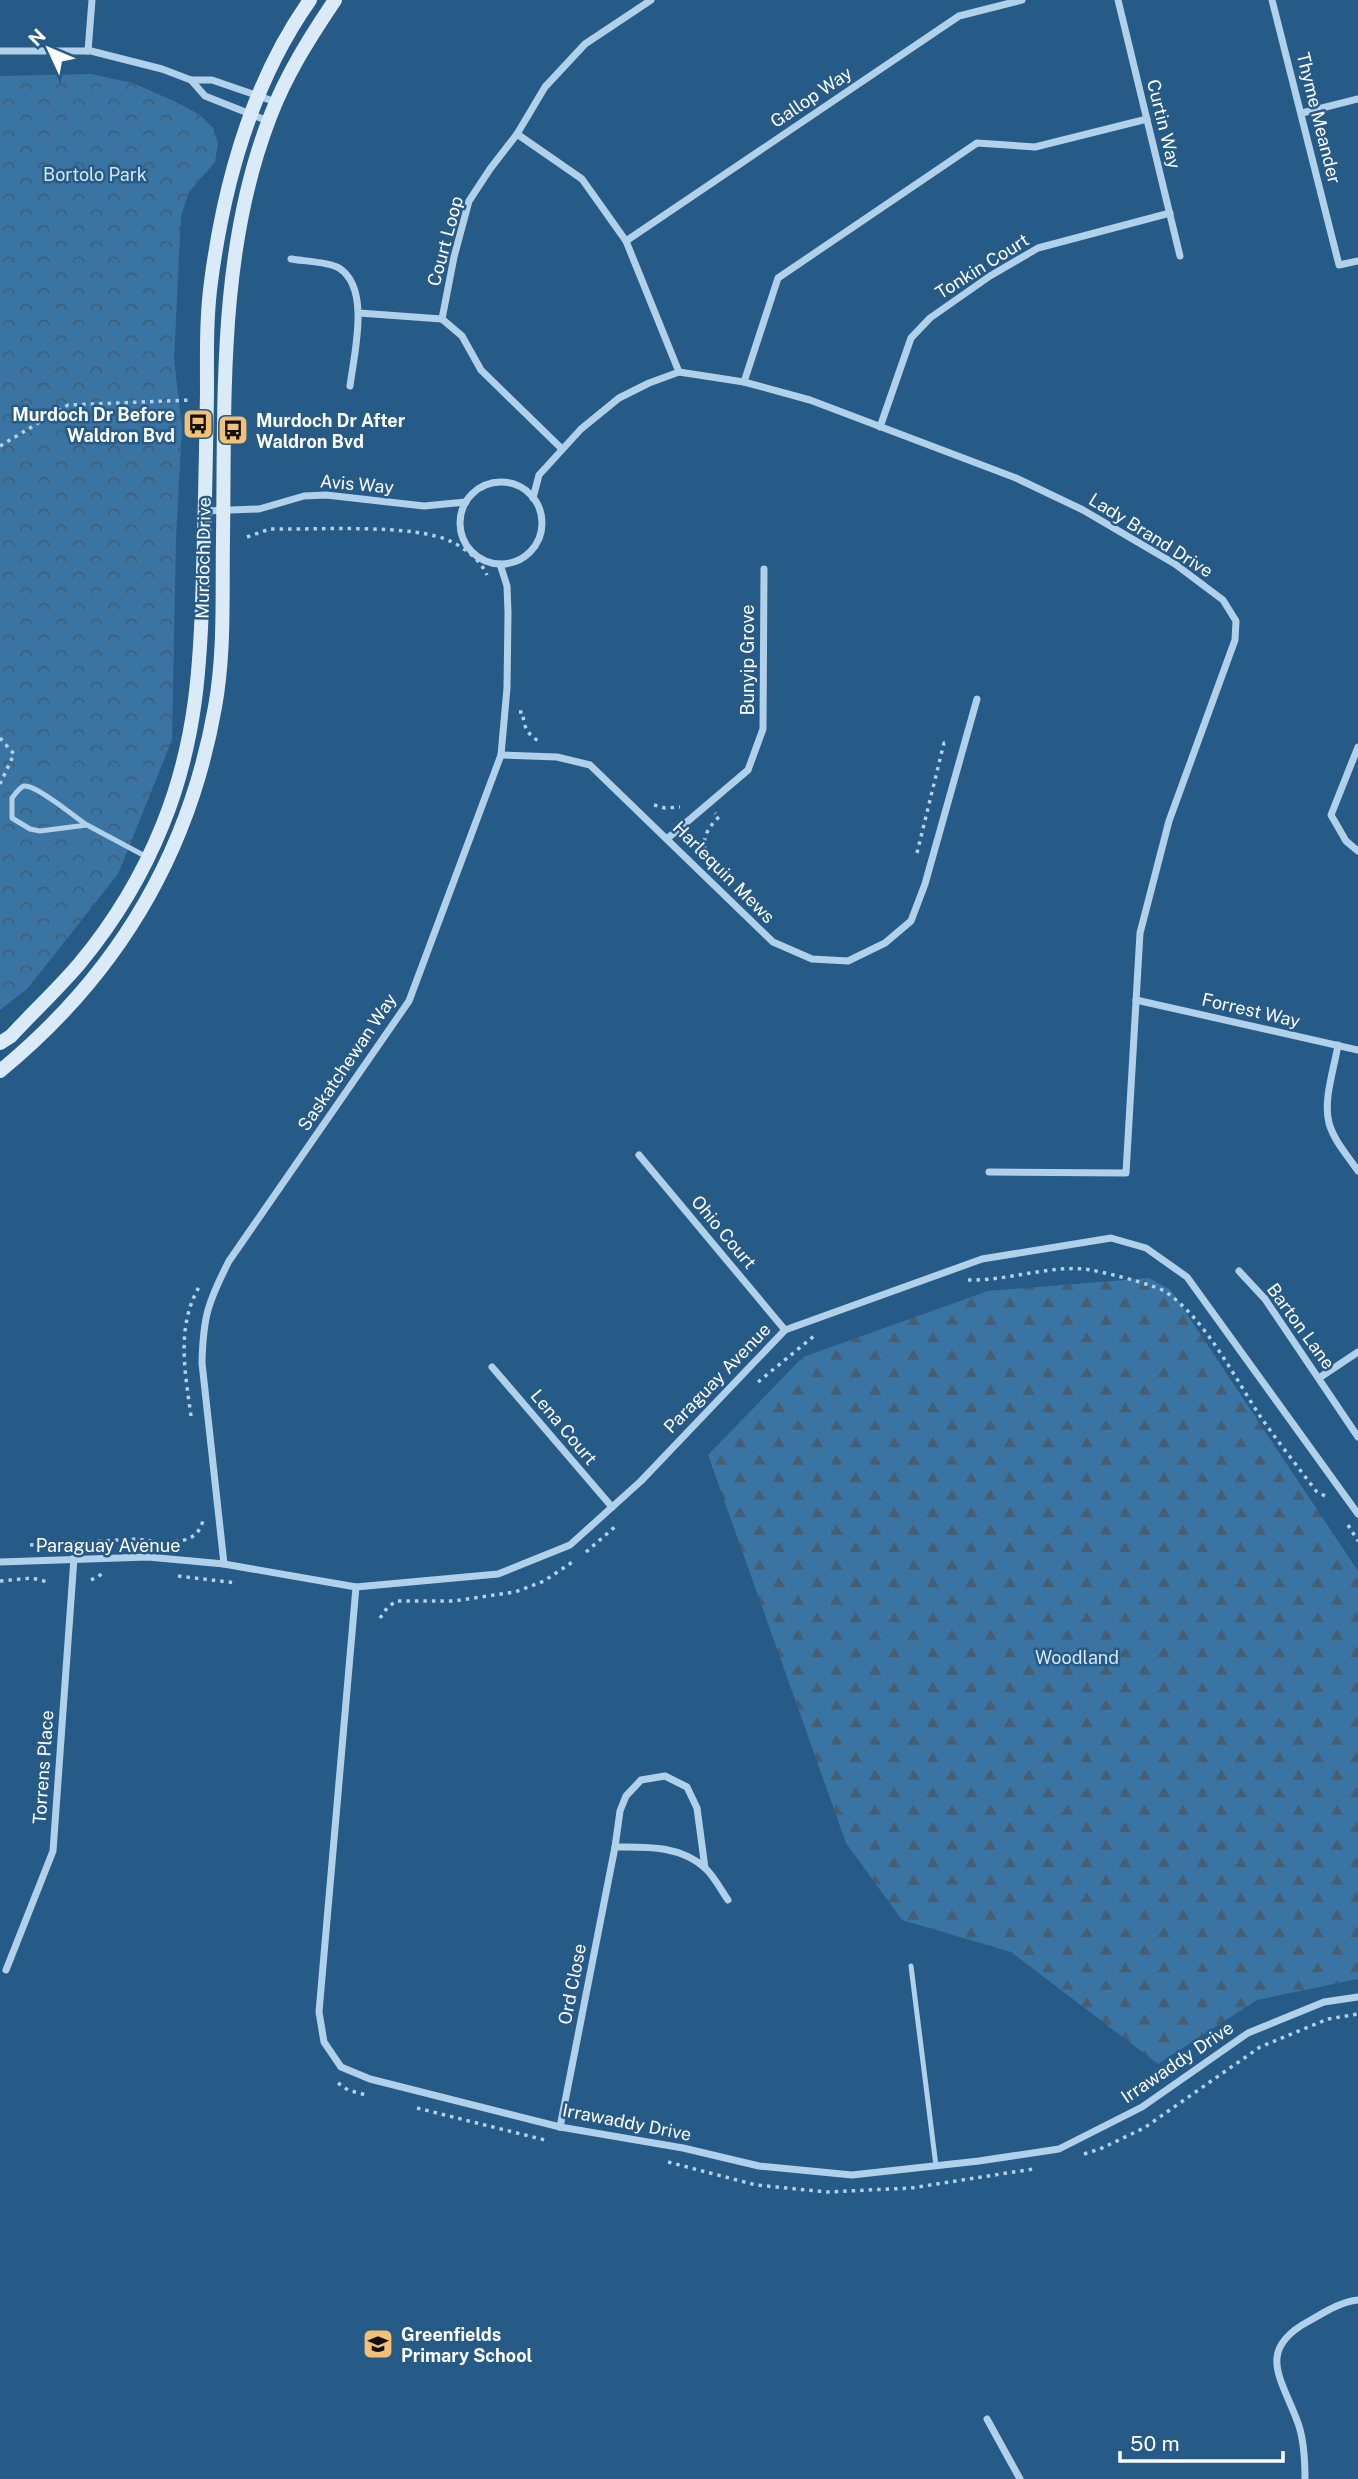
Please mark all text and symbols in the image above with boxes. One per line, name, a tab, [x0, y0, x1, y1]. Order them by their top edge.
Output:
north arrow	[14, 14, 84, 84]
text: N	[24, 24, 50, 50]
street label: Thyme Meander	[1293, 50, 1345, 186]
street label: Gallop Way	[766, 62, 856, 132]
street label: Curtin Way	[1143, 77, 1185, 171]
park label: Bortolo Park	[43, 164, 147, 185]
street label: Court Loop	[423, 194, 467, 288]
street label: Tonkin Court	[931, 229, 1033, 303]
place label: Murdoch Dr Before Waldron Bvd	[12, 404, 175, 446]
bus stop icon: Murdoch Dr Before Waldron Bvd	[181, 407, 215, 441]
place label: Murdoch Dr After Waldron Bvd	[256, 410, 406, 452]
bus stop icon: Murdoch Dr After Waldron Bvd	[216, 413, 250, 447]
street label: Avis Way	[319, 470, 395, 498]
street label: Lady Brand Drive	[1085, 488, 1217, 582]
street label: Murdoch Drive	[191, 497, 215, 619]
street label: Bunyip Grove	[737, 604, 758, 716]
street label: Harlequin Mews	[669, 817, 779, 927]
street label: Forrest Way	[1200, 988, 1303, 1032]
street label: Saskatchewan Way	[293, 989, 401, 1135]
street label: Ohio Court	[687, 1191, 761, 1273]
street label: Barton Lane	[1263, 1279, 1339, 1373]
street label: Paraguay Avenue	[659, 1319, 775, 1437]
street label: Lena Court	[526, 1385, 602, 1469]
street label: Paraguay Avenue	[36, 1535, 180, 1556]
park label: Woodland	[1035, 1647, 1119, 1668]
street label: Torrens Place	[29, 1709, 57, 1825]
street label: Ord Close	[554, 1942, 590, 2026]
street label: Irrawaddy Drive	[1117, 2017, 1237, 2107]
street label: Irrawaddy Drive	[561, 2099, 693, 2145]
place label: Greenfields Primary School	[401, 2324, 533, 2366]
school or university icon: Greenfields Primary School	[361, 2327, 395, 2361]
scale bar	[1120, 2420, 1283, 2464]
text: 50 m	[1130, 2431, 1180, 2456]

